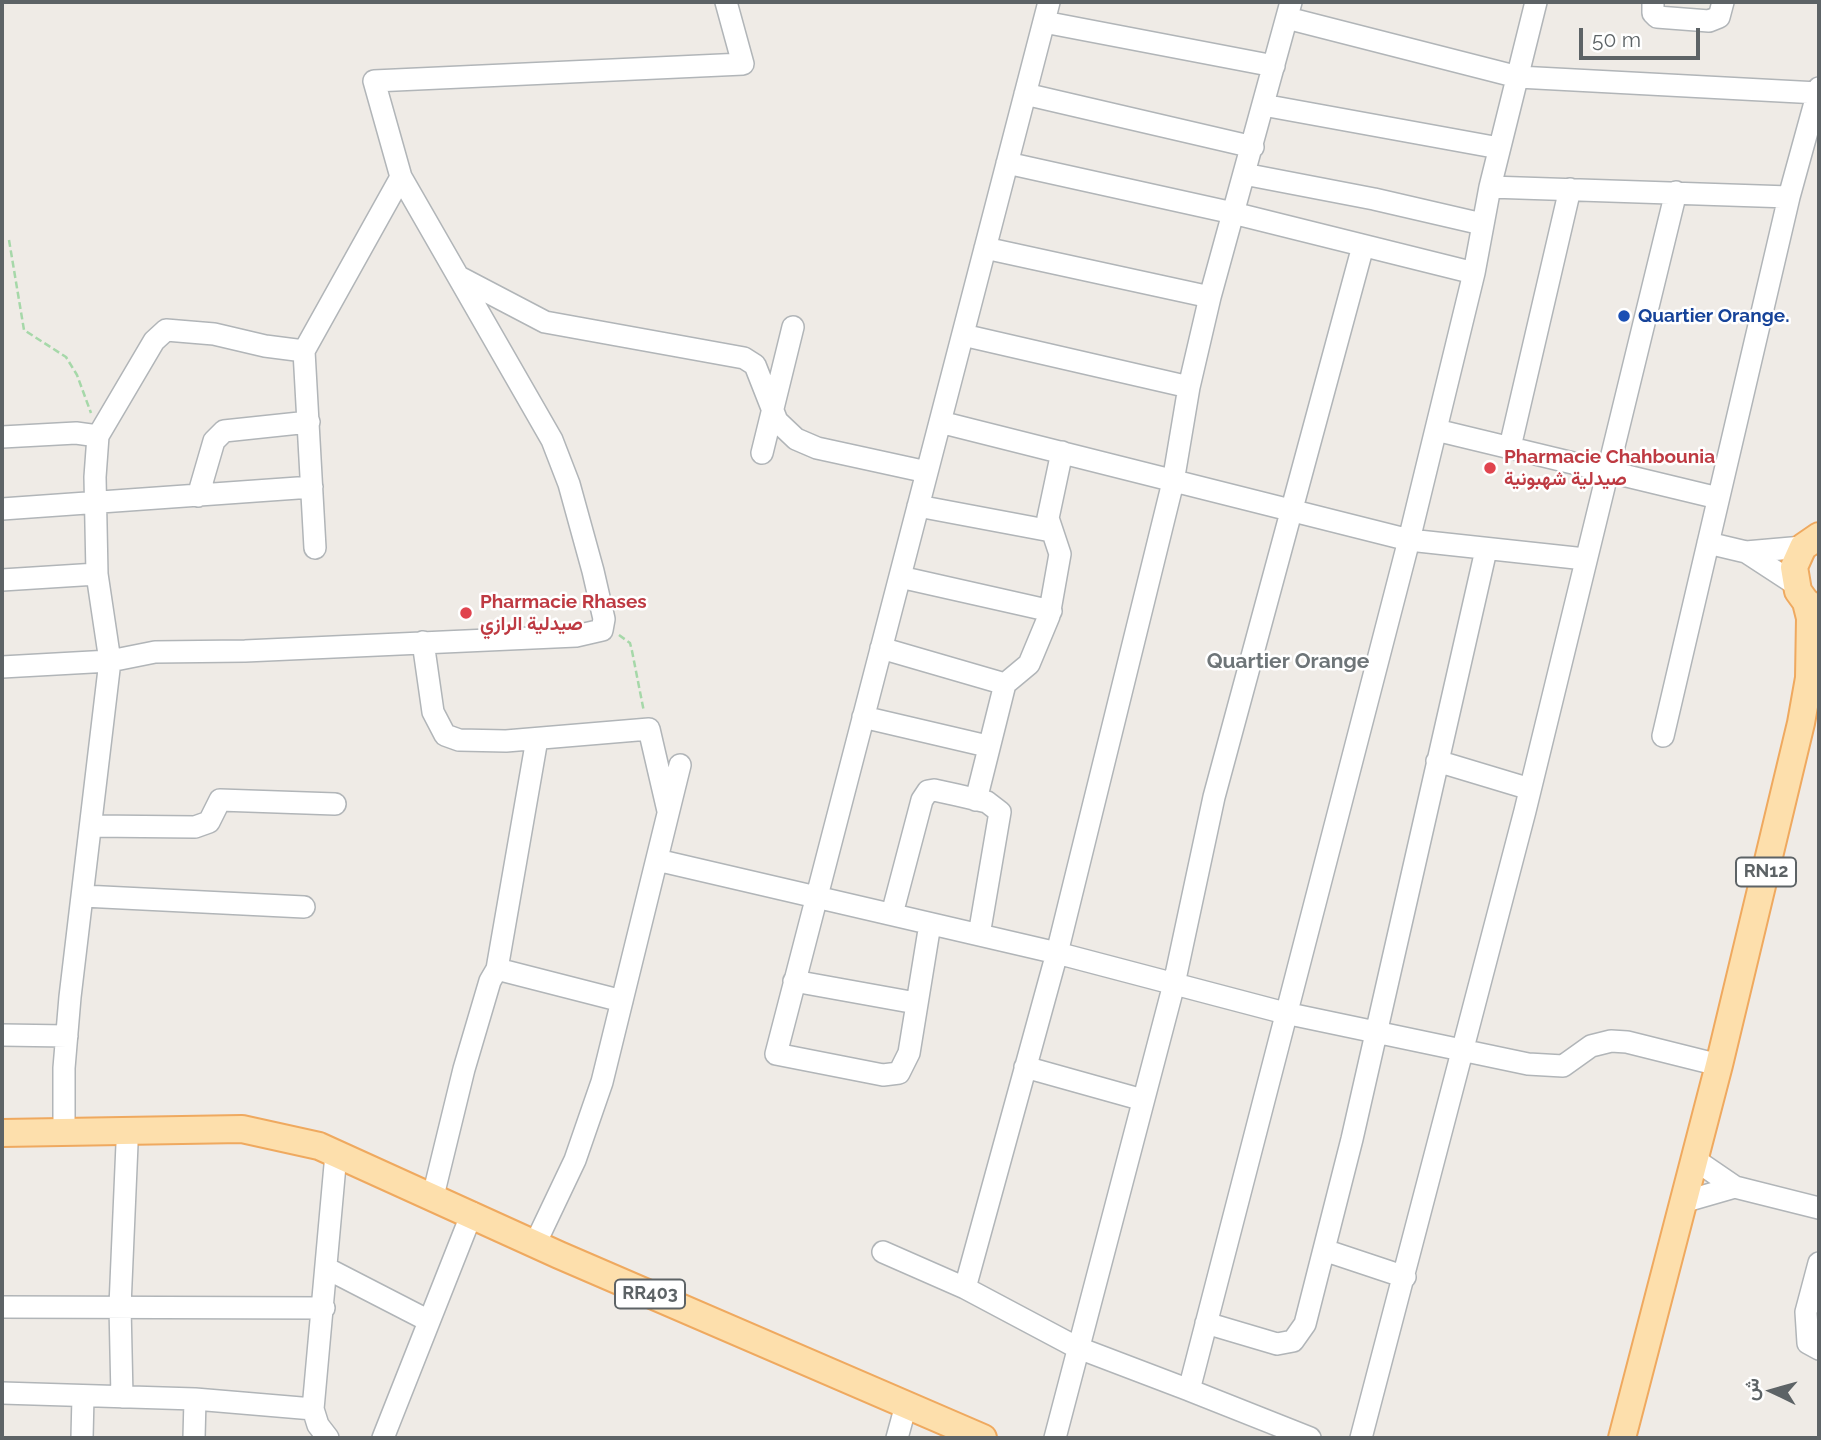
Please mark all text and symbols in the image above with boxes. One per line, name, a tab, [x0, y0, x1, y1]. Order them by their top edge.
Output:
scale bar	[1583, 14, 1704, 58]
text: 50 m	[1592, 27, 1641, 52]
place label: Quartier Orange.	[1638, 305, 1789, 327]
marker: Quartier Orange.	[1616, 308, 1632, 324]
place label: Pharmacie Chahbounia صيدلية شهبونية	[1504, 446, 1715, 490]
marker: Pharmacie Chahbounia صيدلية شهبونية	[1482, 460, 1498, 476]
place label: Pharmacie Rhases صيدلية الرازي	[480, 591, 647, 635]
marker: Pharmacie Rhases صيدلية الرازي	[458, 605, 474, 621]
district label: Quartier Orange	[1207, 649, 1369, 675]
road number: RN12	[1736, 858, 1796, 886]
road number: RR403	[615, 1280, 685, 1308]
north arrow	[1737, 1356, 1807, 1426]
text: ش	[1739, 1377, 1763, 1402]

